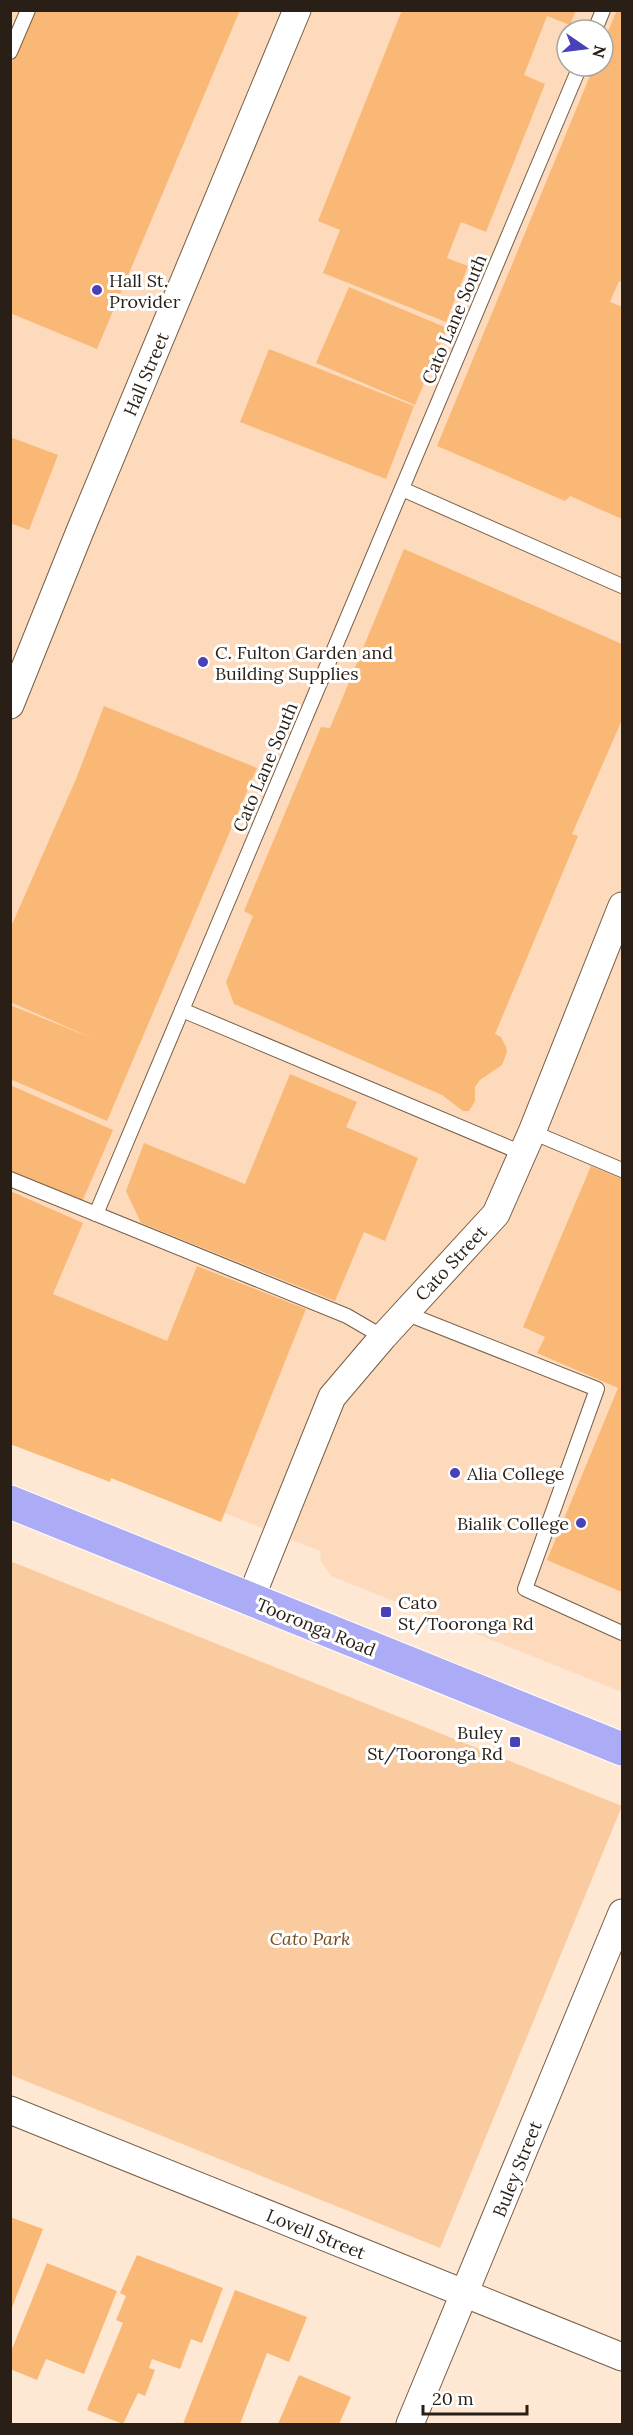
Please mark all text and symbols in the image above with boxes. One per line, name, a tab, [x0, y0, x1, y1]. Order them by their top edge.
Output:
north arrow	[555, 18, 615, 78]
text: N	[588, 43, 611, 60]
street label: Cato Lane South	[416, 250, 492, 387]
place label: Hall St. Provider	[109, 269, 181, 313]
marker: Hall St. Provider	[90, 283, 104, 297]
street label: Hall Street	[118, 329, 174, 419]
place label: C. Fulton Garden and Building Supplies	[215, 641, 393, 685]
marker: C. Fulton Garden and Building Supplies	[196, 655, 210, 669]
street label: Cato Lane South	[227, 698, 303, 835]
street label: Cato Street	[410, 1220, 492, 1306]
place label: Alia College	[466, 1462, 565, 1485]
marker: Alia College	[448, 1466, 462, 1480]
place label: Bialik College	[457, 1512, 569, 1535]
marker: Bialik College	[574, 1516, 588, 1530]
place label: Cato St/Tooronga Rd	[398, 1591, 534, 1635]
street label: Tooronga Road	[253, 1593, 379, 1661]
marker: Cato St/Tooronga Rd	[379, 1605, 393, 1619]
place label: Buley St/Tooronga Rd	[367, 1721, 503, 1765]
marker: Buley St/Tooronga Rd	[508, 1735, 522, 1749]
park label: Cato Park	[270, 1927, 350, 1950]
street label: Buley Street	[487, 2118, 547, 2220]
street label: Lovell Street	[263, 2204, 369, 2264]
scale bar	[423, 2378, 526, 2416]
text: 20 m	[432, 2387, 474, 2410]

